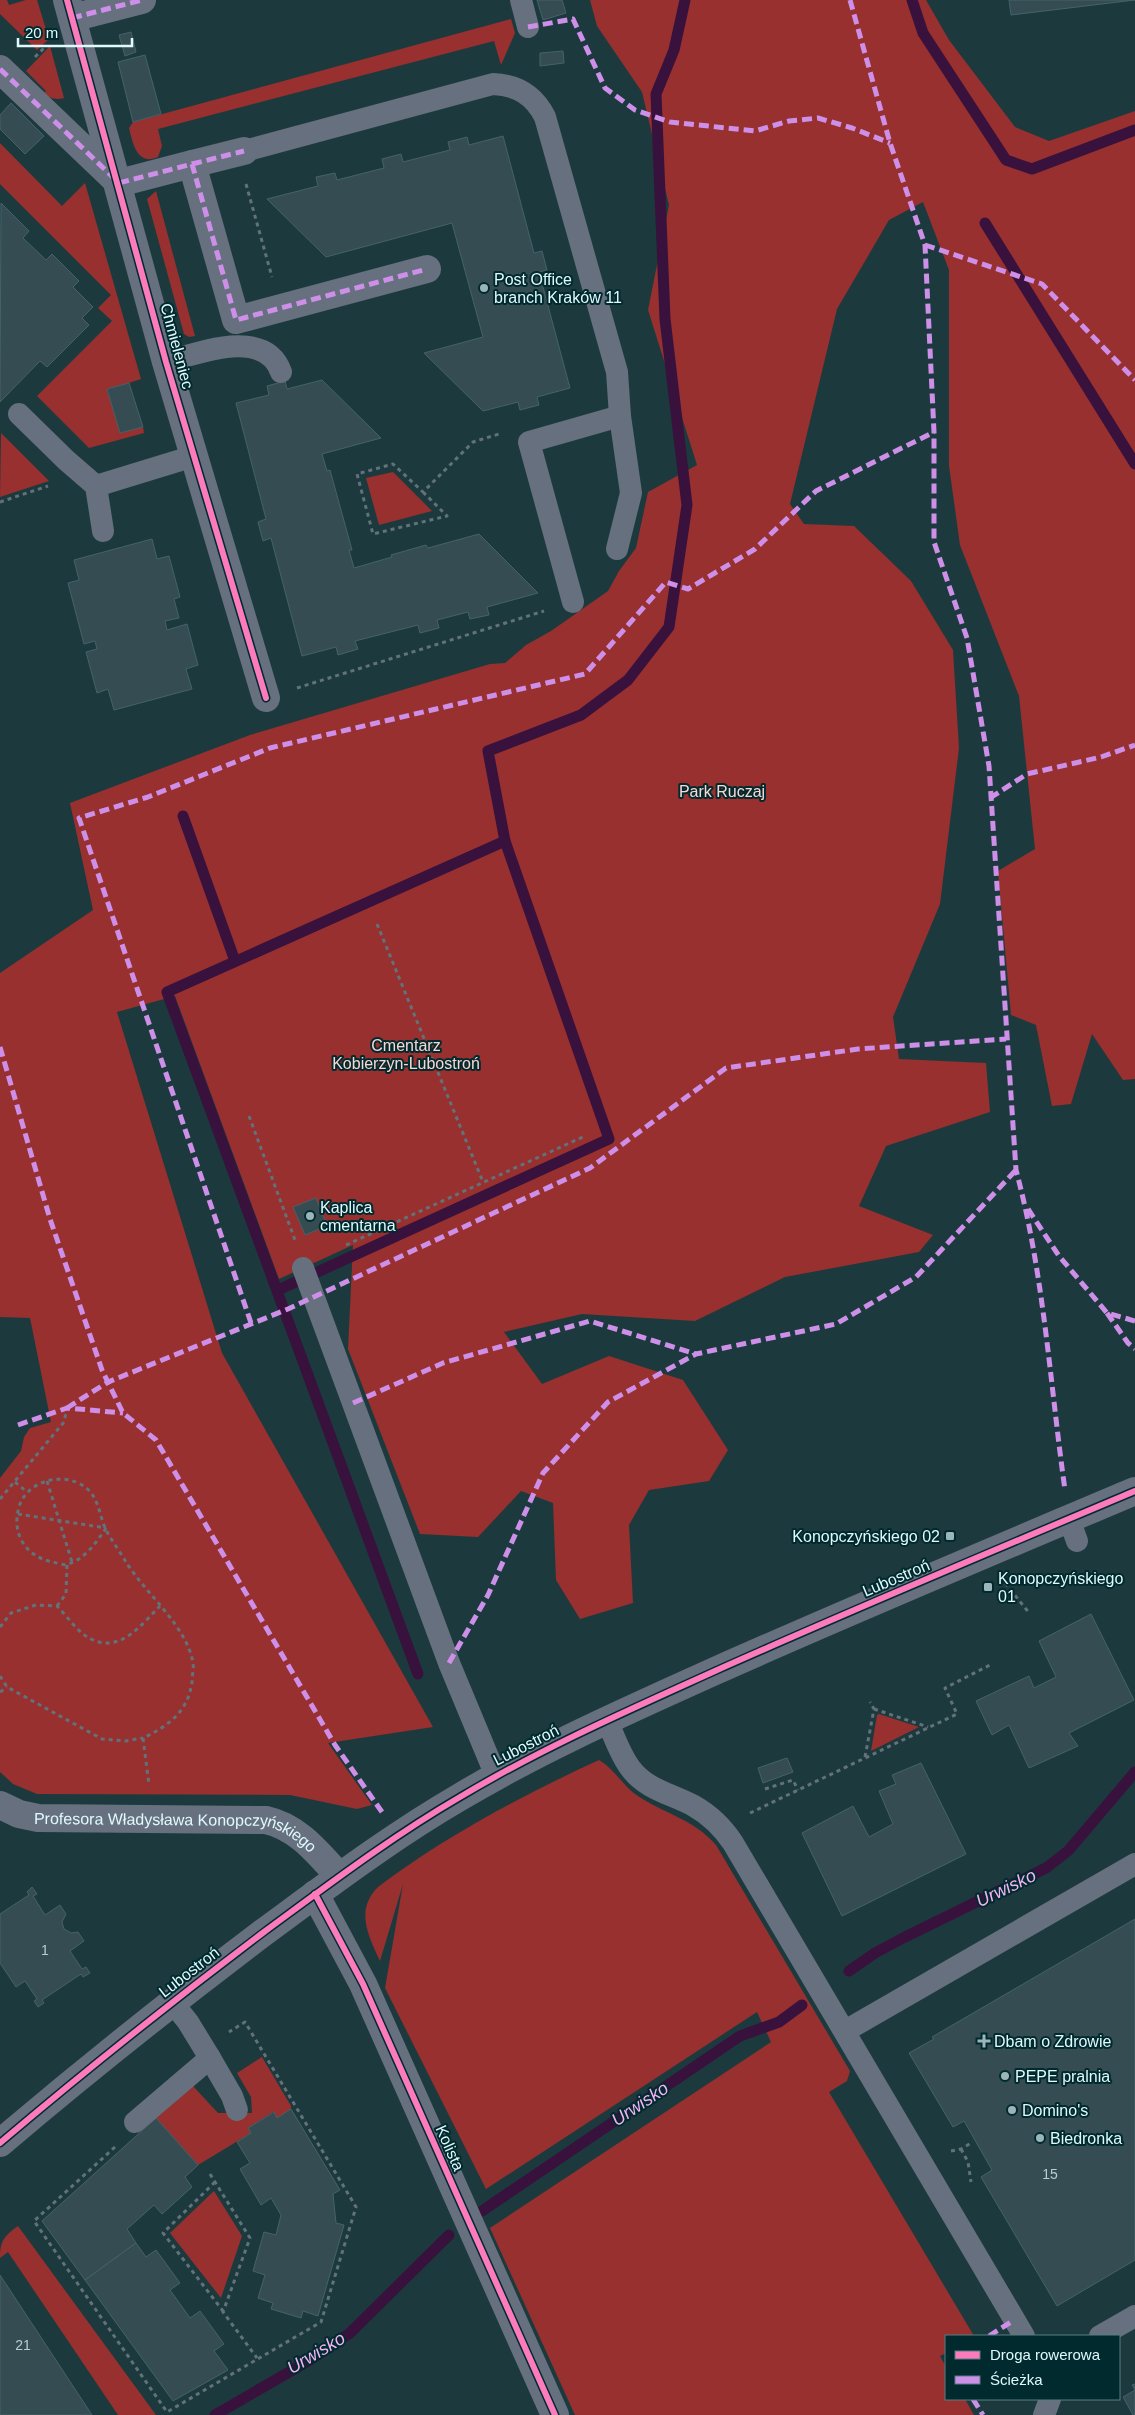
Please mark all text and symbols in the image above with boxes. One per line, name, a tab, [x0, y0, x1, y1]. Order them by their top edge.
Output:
scale bar	[18, 15, 131, 47]
text: 20 m	[25, 24, 58, 41]
place label: Post Office branch Kraków 11	[494, 271, 622, 306]
marker: Post Office branch Kraków 11	[478, 282, 490, 294]
street label: Chmieleniec	[157, 301, 197, 391]
park label: Park Ruczaj	[679, 783, 765, 800]
park label: Cmentarz Kobierzyn-Lubostroń	[332, 1037, 480, 1072]
place label: Kaplica cmentarna	[320, 1199, 396, 1234]
marker: Kaplica cmentarna	[304, 1210, 316, 1222]
place label: Konopczyńskiego 02	[792, 1528, 940, 1545]
marker: Konopczyńskiego 02	[944, 1530, 956, 1542]
street label: Lubostroń	[860, 1556, 932, 1600]
place label: Konopczyńskiego 01	[998, 1570, 1124, 1605]
marker: Konopczyńskiego 01	[982, 1581, 994, 1593]
street label: Lubostroń	[490, 1721, 562, 1769]
street label: Profesora Władysława Konopczyńskiego	[34, 1809, 320, 1855]
water label: Urwisko	[973, 1865, 1039, 1911]
house number: 1	[41, 1942, 49, 1958]
street label: Lubostroń	[156, 1943, 222, 2001]
place label: Dbam o Zdrowie	[994, 2033, 1111, 2050]
marker: Dbam o Zdrowie	[978, 2035, 990, 2047]
place label: PEPE pralnia	[1015, 2068, 1110, 2085]
marker: PEPE pralnia	[999, 2070, 1011, 2082]
water label: Urwisko	[608, 2078, 672, 2130]
place label: Domino's	[1022, 2102, 1088, 2119]
marker: Domino's	[1006, 2104, 1018, 2116]
street label: Kolista	[432, 2123, 468, 2173]
place label: Biedronka	[1050, 2130, 1122, 2147]
marker: Biedronka	[1034, 2132, 1046, 2144]
house number: 15	[1042, 2166, 1058, 2182]
water label: Urwisko	[283, 2328, 349, 2378]
legend	[945, 2335, 1120, 2400]
house number: 21	[15, 2337, 31, 2353]
text: Droga rowerowa	[990, 2346, 1101, 2363]
text: Ścieżka	[990, 2371, 1043, 2388]

